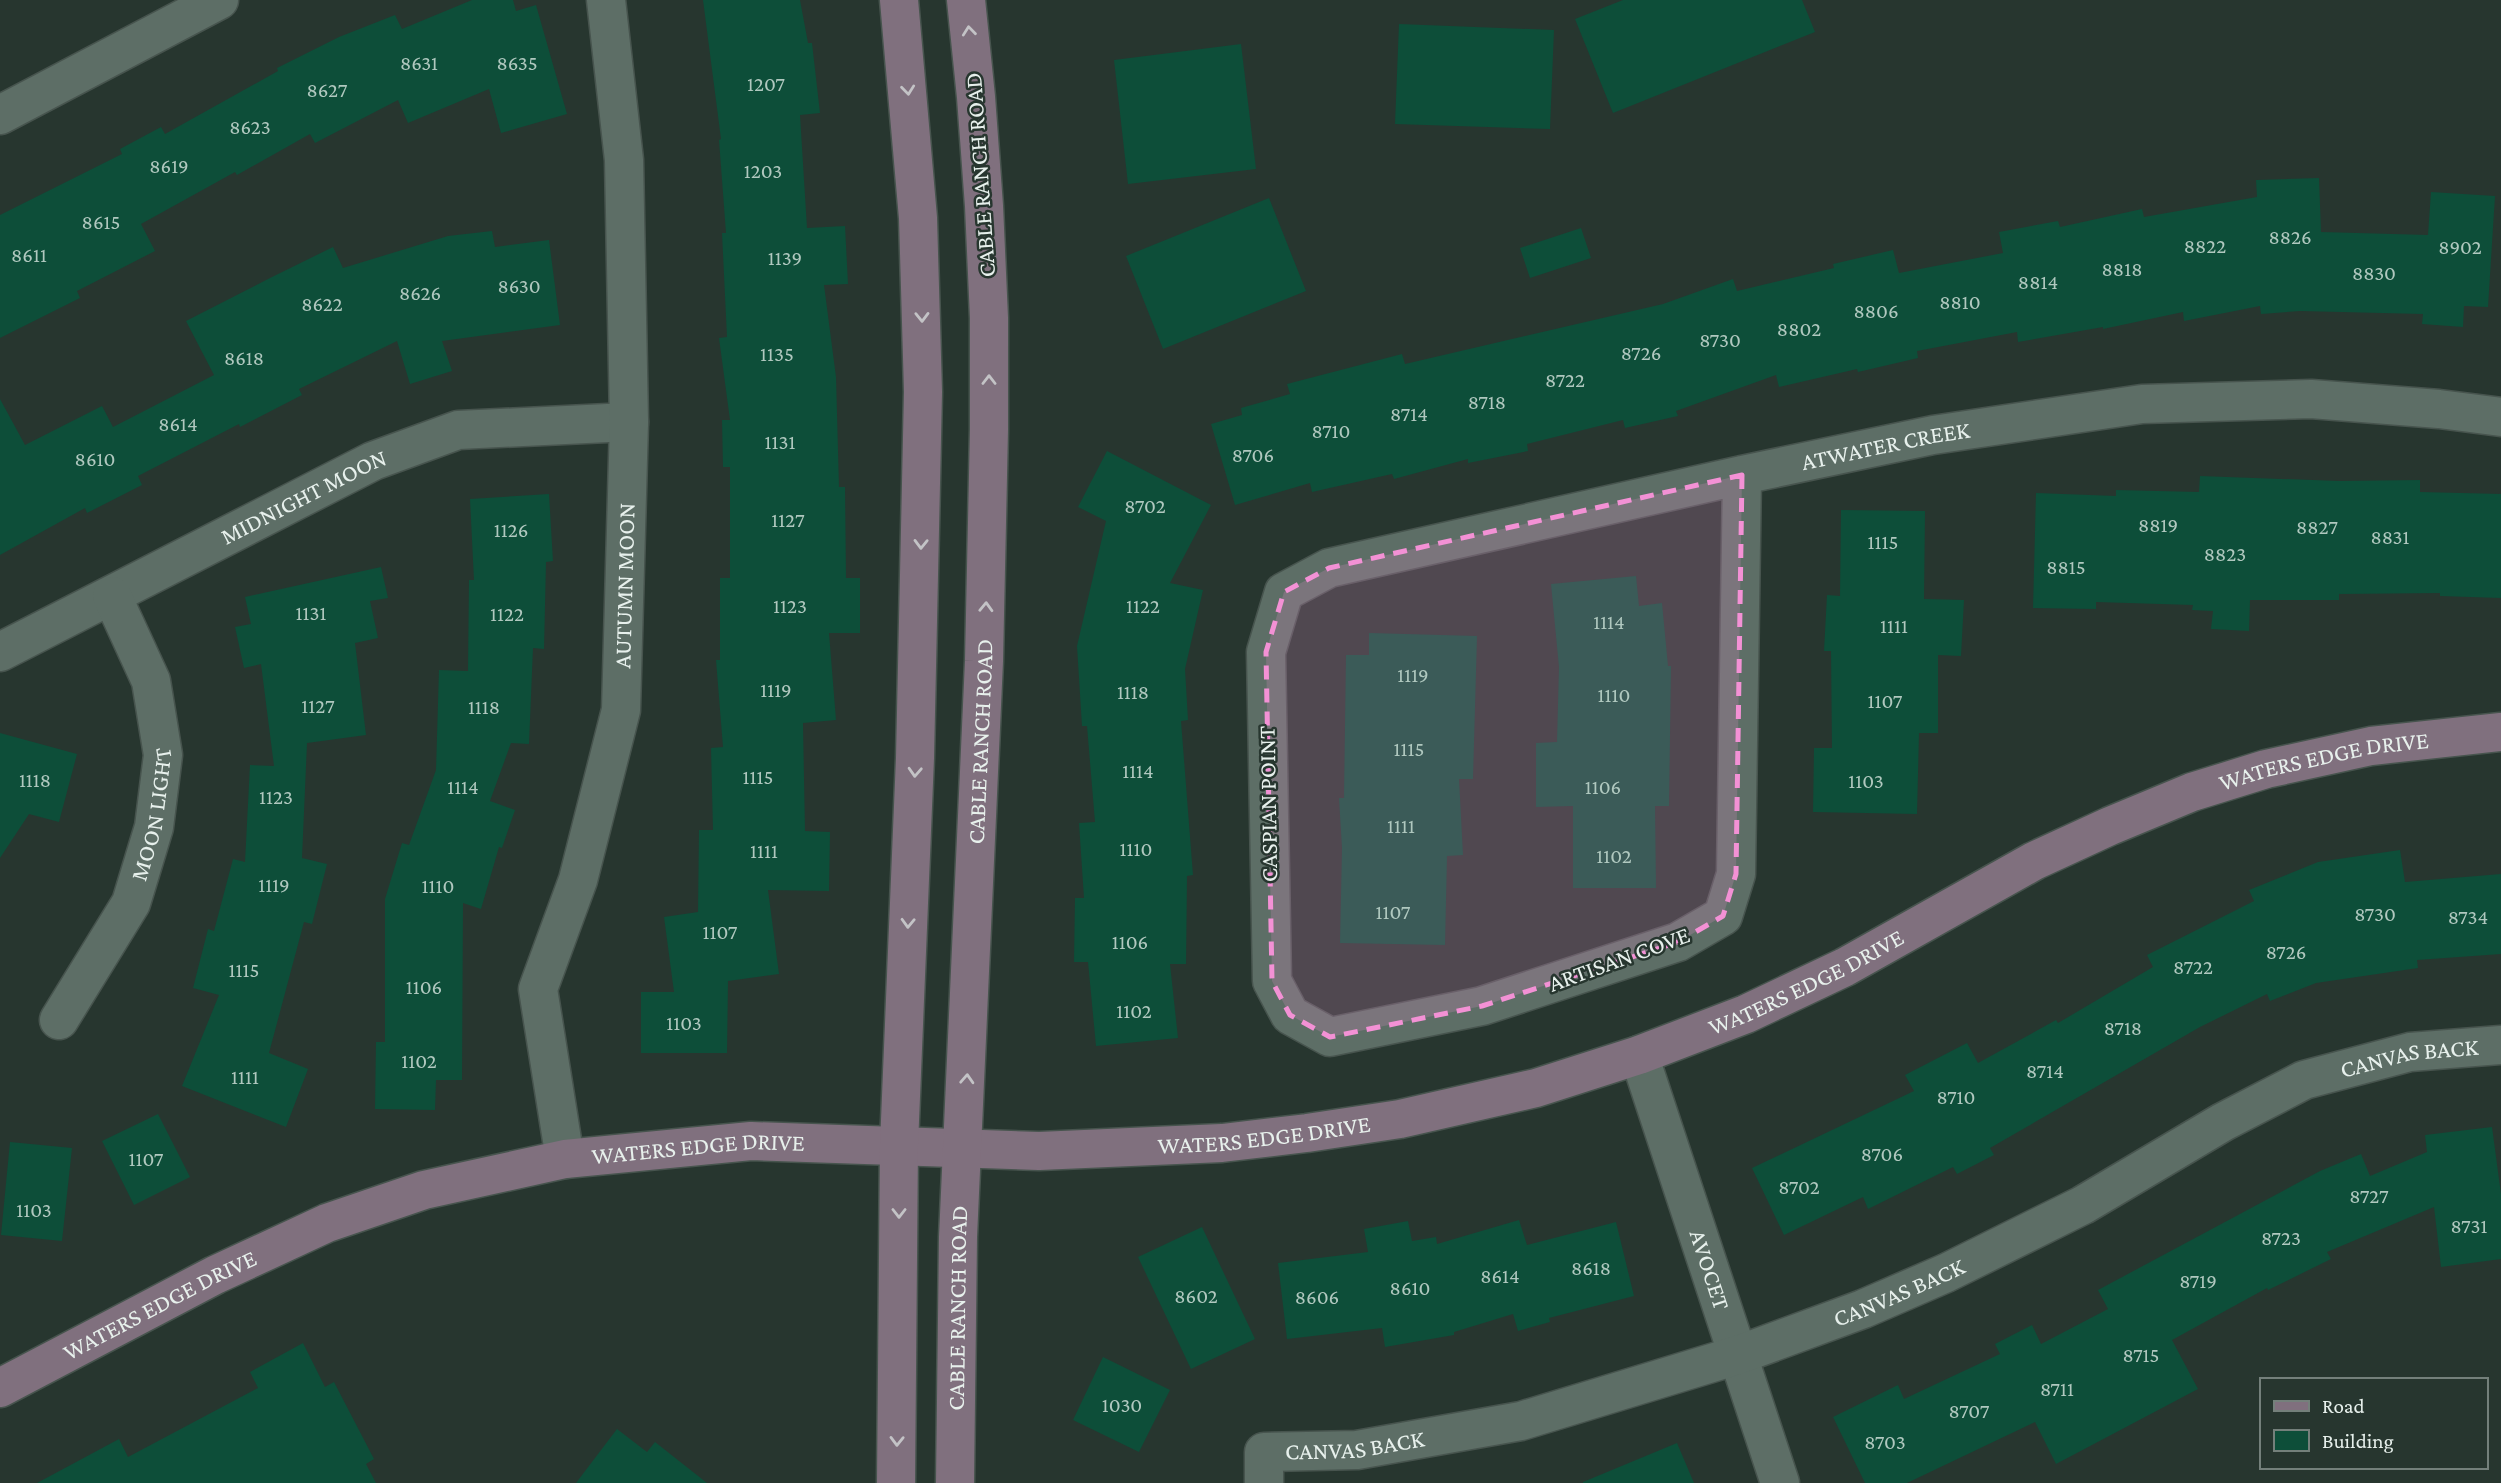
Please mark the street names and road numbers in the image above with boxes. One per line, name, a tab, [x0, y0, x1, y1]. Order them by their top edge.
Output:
street label: CABLE RANCH ROAD	[959, 72, 1000, 278]
street label: ATWATER CREEK	[1799, 416, 1972, 475]
street label: MIDNIGHT MOON	[216, 443, 390, 550]
street label: AUTUMN MOON	[608, 502, 640, 669]
street label: CABLE RANCH ROAD	[962, 639, 997, 845]
street label: CASPIAN POINT	[1253, 726, 1282, 882]
street label: WATERS EDGE DRIVE	[2216, 726, 2430, 796]
street label: MOON LIGHT	[124, 746, 177, 884]
street label: ARTISAN COVE	[1545, 920, 1693, 997]
street label: WATERS EDGE DRIVE	[1704, 923, 1908, 1040]
street label: CANVAS BACK	[2337, 1033, 2479, 1083]
street label: WATERS EDGE DRIVE	[1157, 1110, 1372, 1159]
street label: WATERS EDGE DRIVE	[590, 1126, 805, 1169]
street label: CABLE RANCH ROAD	[942, 1205, 972, 1411]
street label: AVOCET	[1684, 1226, 1736, 1313]
street label: WATERS EDGE DRIVE	[58, 1244, 260, 1366]
street label: CANVAS BACK	[1830, 1252, 1969, 1332]
street label: CANVAS BACK	[1285, 1424, 1426, 1465]

